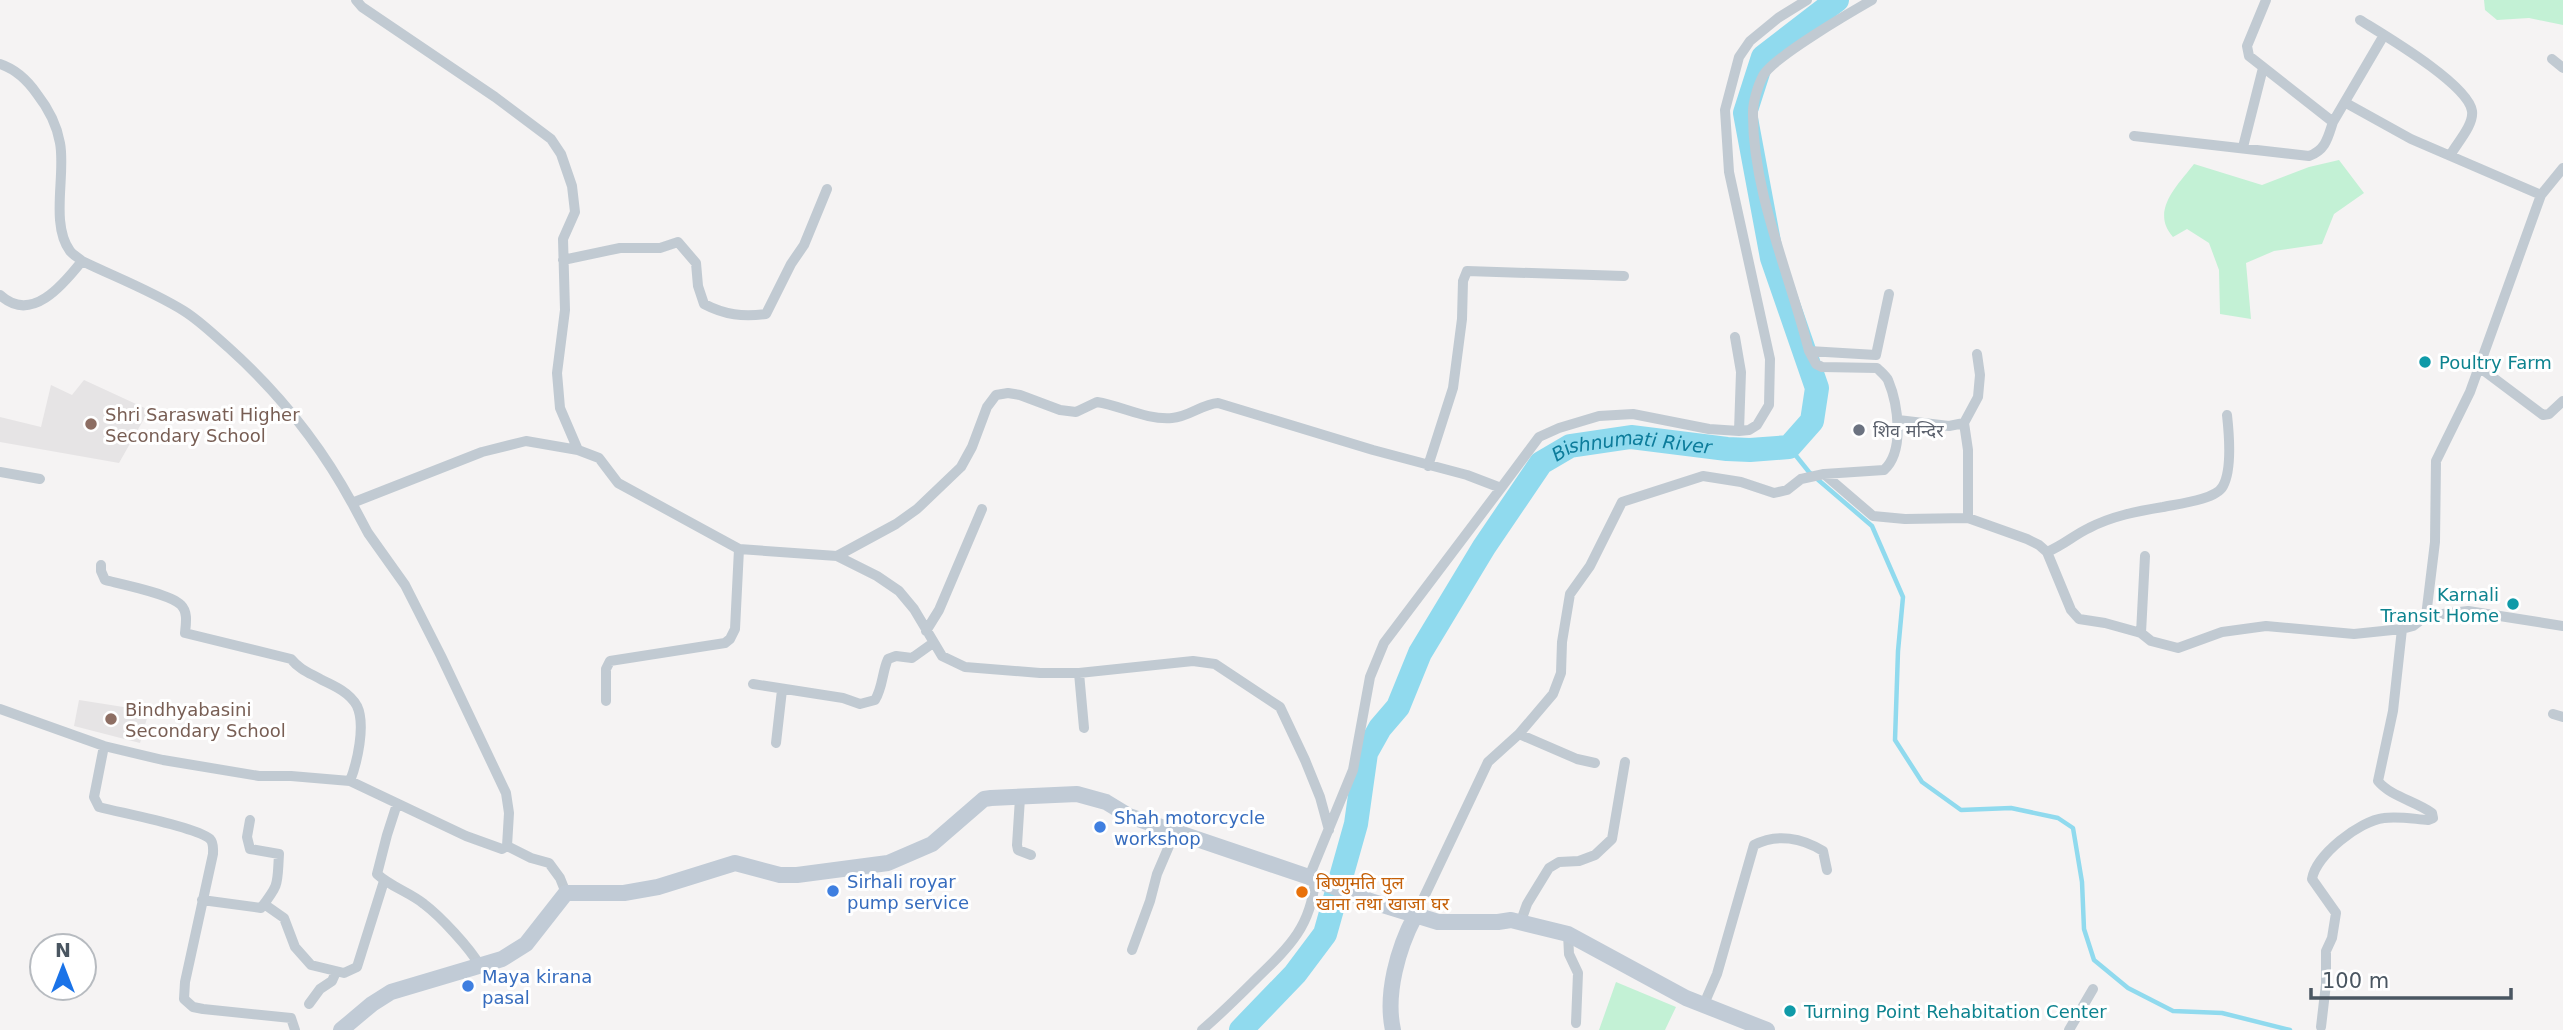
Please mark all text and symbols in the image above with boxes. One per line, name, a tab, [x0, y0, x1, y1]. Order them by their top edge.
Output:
place label: Poultry Farm	[2439, 352, 2552, 373]
marker: Poultry Farm	[2417, 354, 2433, 370]
place label: Shri Saraswati Higher Secondary School	[105, 404, 300, 446]
marker: Shri Saraswati Higher Secondary School	[83, 416, 99, 432]
place label: शिव मन्दिर	[1873, 420, 1944, 441]
marker: शिव मन्दिर	[1851, 422, 1867, 438]
water label: Bishnumati River	[1547, 426, 1714, 465]
place label: Karnali Transit Home	[2379, 584, 2499, 626]
marker: Karnali Transit Home	[2505, 596, 2521, 612]
place label: Bindhyabasini Secondary School	[125, 699, 286, 741]
marker: Bindhyabasini Secondary School	[103, 711, 119, 727]
place label: Shah motorcycle workshop	[1114, 807, 1265, 849]
marker: Shah motorcycle workshop	[1092, 819, 1108, 835]
place label: Sirhali royar pump service	[847, 871, 969, 913]
place label: बिष्णुमति पुल खाना तथा खाजा घर	[1316, 872, 1450, 914]
marker: Sirhali royar pump service	[825, 883, 841, 899]
marker: बिष्णुमति पुल खाना तथा खाजा घर	[1294, 884, 1310, 900]
north arrow	[28, 932, 98, 1002]
text: N	[55, 939, 71, 961]
scale bar	[2311, 956, 2510, 1000]
place label: Maya kirana pasal	[482, 966, 592, 1008]
text: 100 m	[2322, 969, 2389, 993]
marker: Maya kirana pasal	[460, 978, 476, 994]
place label: Turning Point Rehabitation Center	[1803, 1001, 2107, 1022]
marker: Turning Point Rehabitation Center	[1782, 1003, 1798, 1019]

